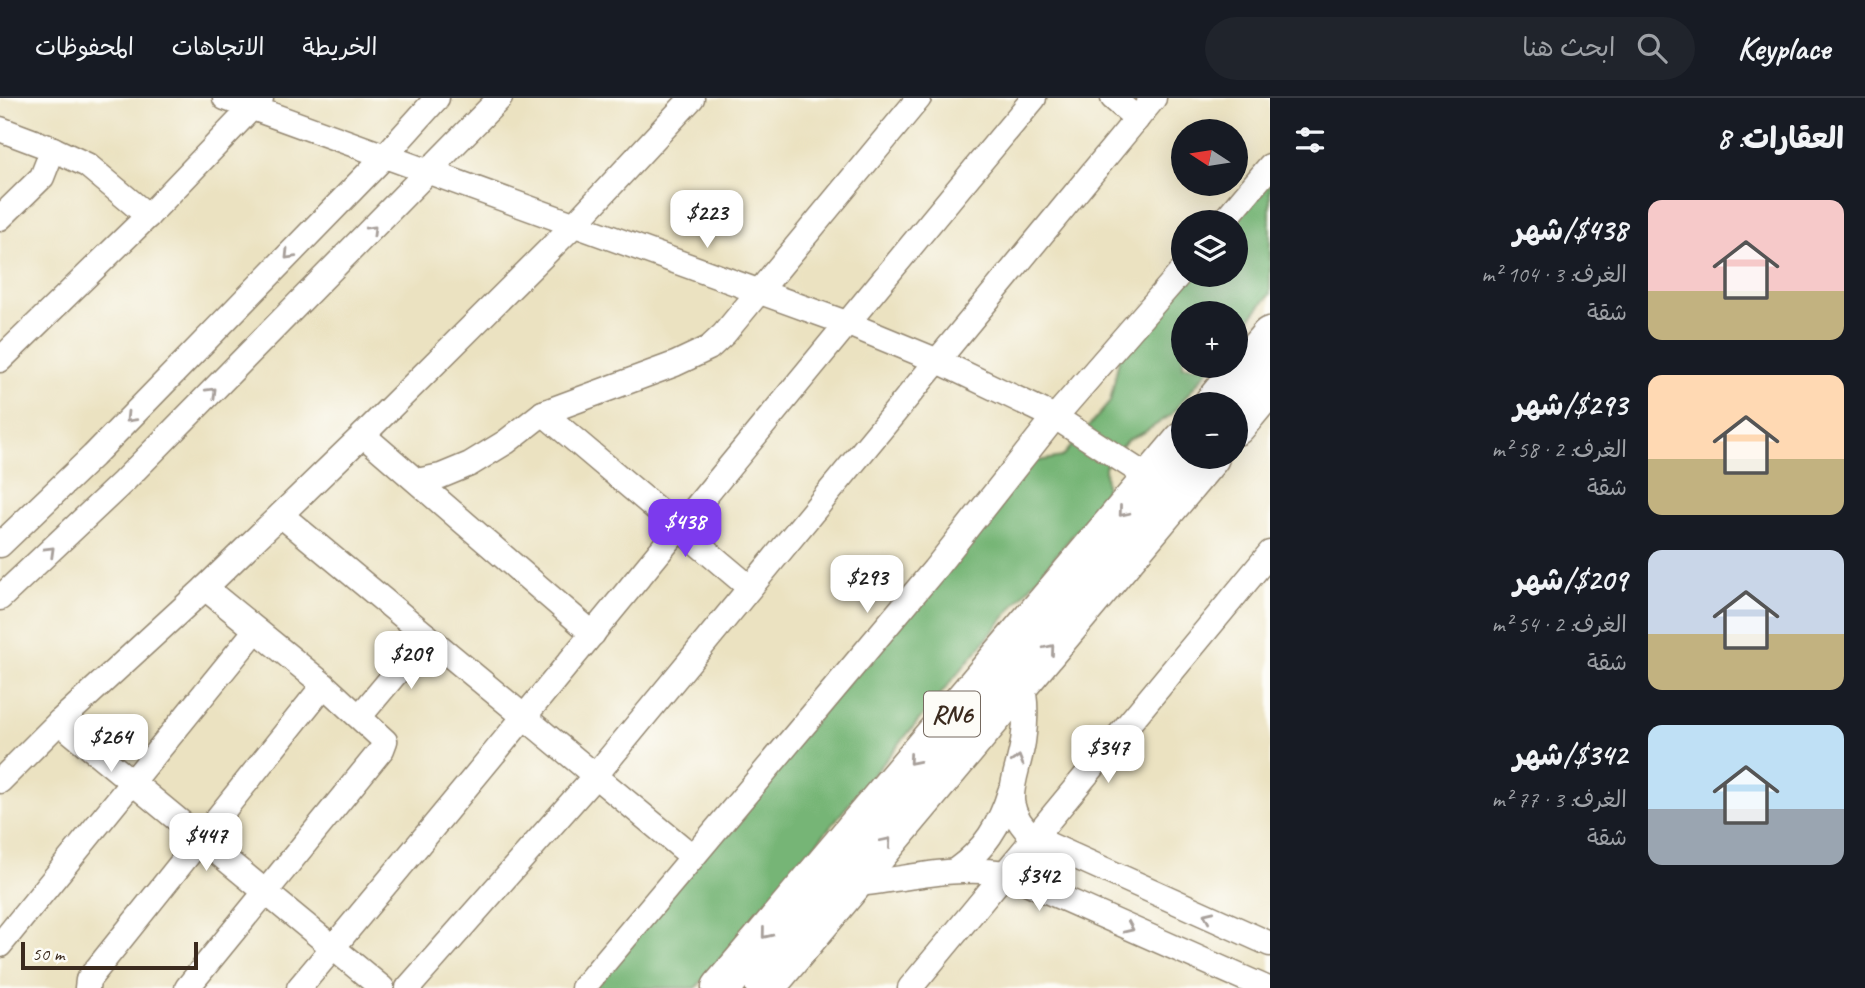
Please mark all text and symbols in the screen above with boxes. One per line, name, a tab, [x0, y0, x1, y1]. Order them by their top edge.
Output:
search box	[1205, 17, 1695, 80]
text: Keyplace	[1737, 27, 1830, 69]
icon: search	[1633, 29, 1671, 67]
text: ابحث هنا	[1522, 31, 1615, 64]
text: المحفوظات	[35, 32, 134, 62]
text: الاتجاهات	[172, 32, 265, 62]
text: الخريطة	[303, 32, 377, 62]
north arrow	[1171, 119, 1248, 196]
map controls	[1171, 119, 1248, 469]
text: العقارات: 8	[1717, 119, 1844, 157]
icon: filters	[1291, 121, 1329, 159]
pin: $223	[666, 190, 748, 250]
text: $223	[686, 198, 728, 227]
button: layers	[1171, 210, 1248, 287]
text: $438/شهر	[1513, 211, 1627, 249]
one-way arrow	[363, 225, 376, 238]
icon: home	[1704, 228, 1788, 312]
one-way arrow	[284, 246, 297, 259]
text: الغرف: 3 · 104 m²	[1481, 260, 1627, 289]
text: شقة	[1587, 298, 1627, 327]
button: +	[1171, 301, 1248, 378]
text: $293/شهر	[1514, 386, 1627, 424]
one-way arrow	[203, 387, 216, 400]
button: −	[1171, 392, 1248, 469]
icon: home	[1704, 403, 1788, 487]
one-way arrow	[126, 409, 139, 422]
text: الغرف: 2 · 58 m²	[1492, 435, 1627, 464]
text: شقة	[1587, 473, 1627, 502]
pin: $438	[644, 500, 726, 559]
one-way arrow	[1119, 505, 1132, 517]
text: $438	[664, 507, 706, 536]
one-way arrow	[41, 547, 54, 560]
pin: $293	[826, 556, 908, 615]
text: $209/شهر	[1514, 561, 1627, 599]
text: $293	[846, 563, 888, 592]
icon: home	[1704, 578, 1788, 662]
text: الغرف: 2 · 54 m²	[1492, 610, 1627, 639]
pin: $209	[370, 632, 452, 691]
text: $209	[390, 639, 432, 668]
one-way arrow	[1042, 644, 1054, 657]
text: شقة	[1587, 648, 1627, 677]
road number: RN6	[924, 692, 980, 736]
pin: $264	[70, 714, 152, 774]
text: $264	[90, 722, 132, 751]
pin: $347	[1067, 726, 1149, 785]
text: $347	[1087, 733, 1129, 762]
text: $342/شهر	[1513, 736, 1627, 774]
one-way arrow	[909, 752, 921, 765]
icon: home	[1704, 753, 1788, 837]
one-way arrow	[1010, 755, 1024, 767]
text: الغرف: 3 · 77 m²	[1492, 785, 1627, 814]
pin: $447	[165, 814, 247, 873]
text: $447	[185, 821, 227, 850]
text: شقة	[1587, 823, 1627, 852]
one-way arrow	[879, 837, 892, 849]
pin: $342	[998, 854, 1080, 913]
text: $342	[1018, 861, 1060, 890]
one-way arrow	[1203, 910, 1215, 924]
one-way arrow	[1122, 920, 1134, 934]
one-way arrow	[761, 926, 774, 938]
scale bar	[21, 939, 198, 971]
text: 50 m	[32, 942, 64, 966]

